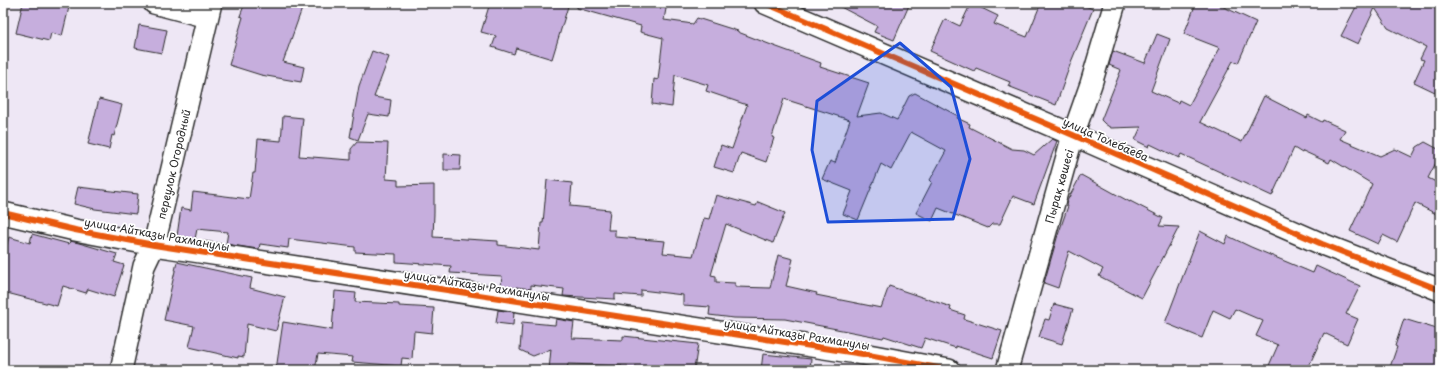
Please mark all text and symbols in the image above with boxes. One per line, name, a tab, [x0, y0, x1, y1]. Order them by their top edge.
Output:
street label: переулок Огородный	[152, 107, 194, 221]
street label: улица Толебаева	[1060, 113, 1152, 166]
street label: Пырақ көшесі	[1040, 147, 1077, 225]
street label: улица Айтказы Рахманулы	[83, 213, 231, 255]
street label: улица Айтказы Рахманулы	[403, 265, 551, 305]
street label: улица Айтказы Рахманулы	[723, 314, 871, 354]

